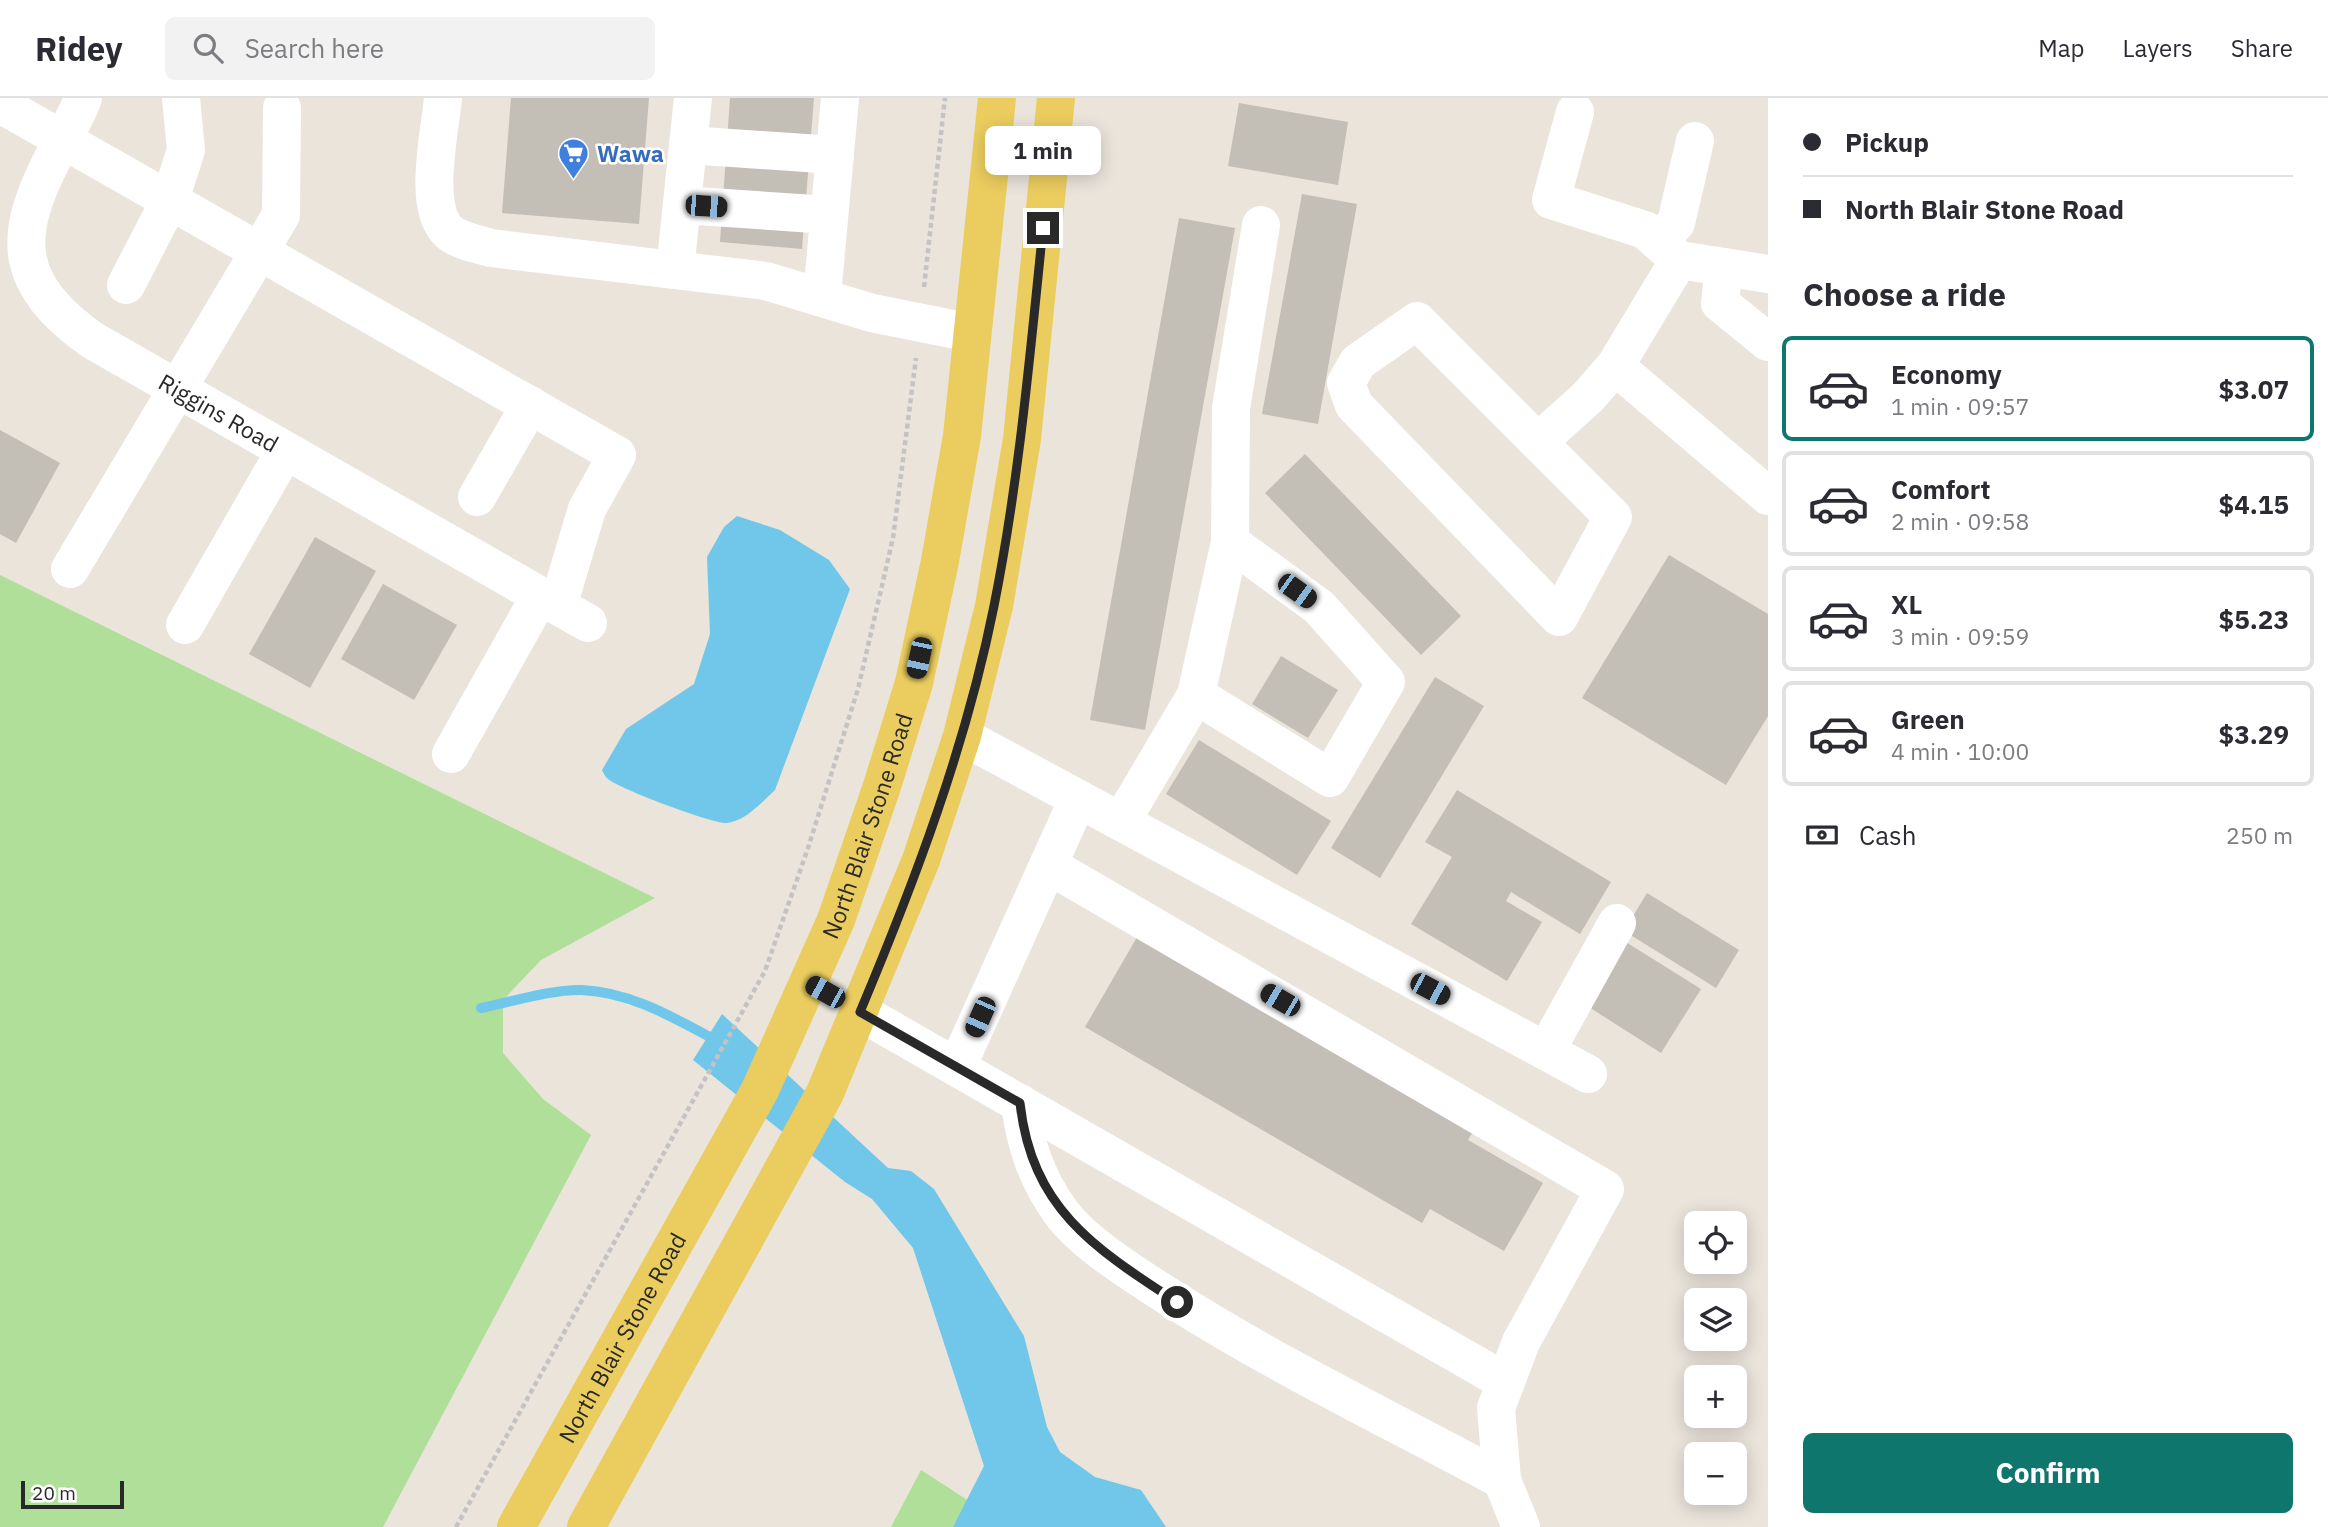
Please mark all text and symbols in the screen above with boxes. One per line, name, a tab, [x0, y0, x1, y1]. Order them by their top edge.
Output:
search box	[165, 17, 655, 80]
text: Ridey	[35, 27, 123, 70]
icon: search	[189, 29, 227, 67]
text: Search here	[245, 31, 384, 65]
text: Map	[2038, 32, 2085, 64]
text: Layers	[2123, 32, 2193, 64]
text: Share	[2231, 32, 2293, 64]
text: Pickup	[1845, 125, 1929, 159]
callout: 1 min	[985, 127, 1101, 176]
text: 1 min	[1013, 135, 1073, 165]
supermarket icon: Wawa	[557, 136, 591, 180]
place label: Wawa	[597, 138, 664, 168]
text: North Blair Stone Road	[1845, 192, 2124, 226]
car	[685, 194, 728, 218]
route end	[1027, 212, 1059, 244]
text: Choose a ride	[1803, 273, 2006, 315]
icon: car	[1807, 357, 1870, 420]
text: Economy	[1891, 357, 2002, 391]
street label: Riggins Road	[154, 366, 284, 458]
text: $3.07	[2219, 372, 2289, 406]
text: 1 min · 09:57	[1891, 391, 2029, 421]
icon: car	[1807, 472, 1870, 535]
text: Comfort	[1891, 472, 1990, 506]
text: $4.15	[2219, 487, 2289, 521]
text: 2 min · 09:58	[1891, 506, 2029, 536]
car	[1274, 570, 1321, 612]
icon: car	[1807, 587, 1870, 650]
text: XL	[1891, 587, 1922, 621]
text: $5.23	[2219, 602, 2289, 636]
text: 3 min · 09:59	[1891, 621, 2029, 651]
car	[905, 635, 934, 681]
icon: car	[1807, 702, 1870, 765]
text: Green	[1891, 702, 1965, 736]
street label: North Blair Stone Road	[815, 709, 919, 943]
text: $3.29	[2219, 717, 2289, 751]
text: 4 min · 10:00	[1891, 736, 2029, 766]
icon: cash	[1803, 816, 1841, 854]
text: Cash	[1859, 818, 1916, 852]
text: 250 m	[2226, 820, 2293, 850]
car	[1407, 970, 1454, 1008]
car	[802, 973, 849, 1011]
car	[1257, 980, 1304, 1020]
car	[962, 994, 999, 1040]
map controls	[1684, 1211, 1747, 1505]
button: locate	[1684, 1211, 1747, 1274]
street label: North Blair Stone Road	[551, 1227, 692, 1448]
route start	[1161, 1286, 1193, 1318]
button: layers	[1684, 1288, 1747, 1351]
button: +	[1684, 1365, 1747, 1428]
button: Confirm	[1803, 1433, 2293, 1513]
button: −	[1684, 1442, 1747, 1505]
scale bar	[21, 1478, 124, 1510]
text: 20 m	[32, 1481, 76, 1505]

